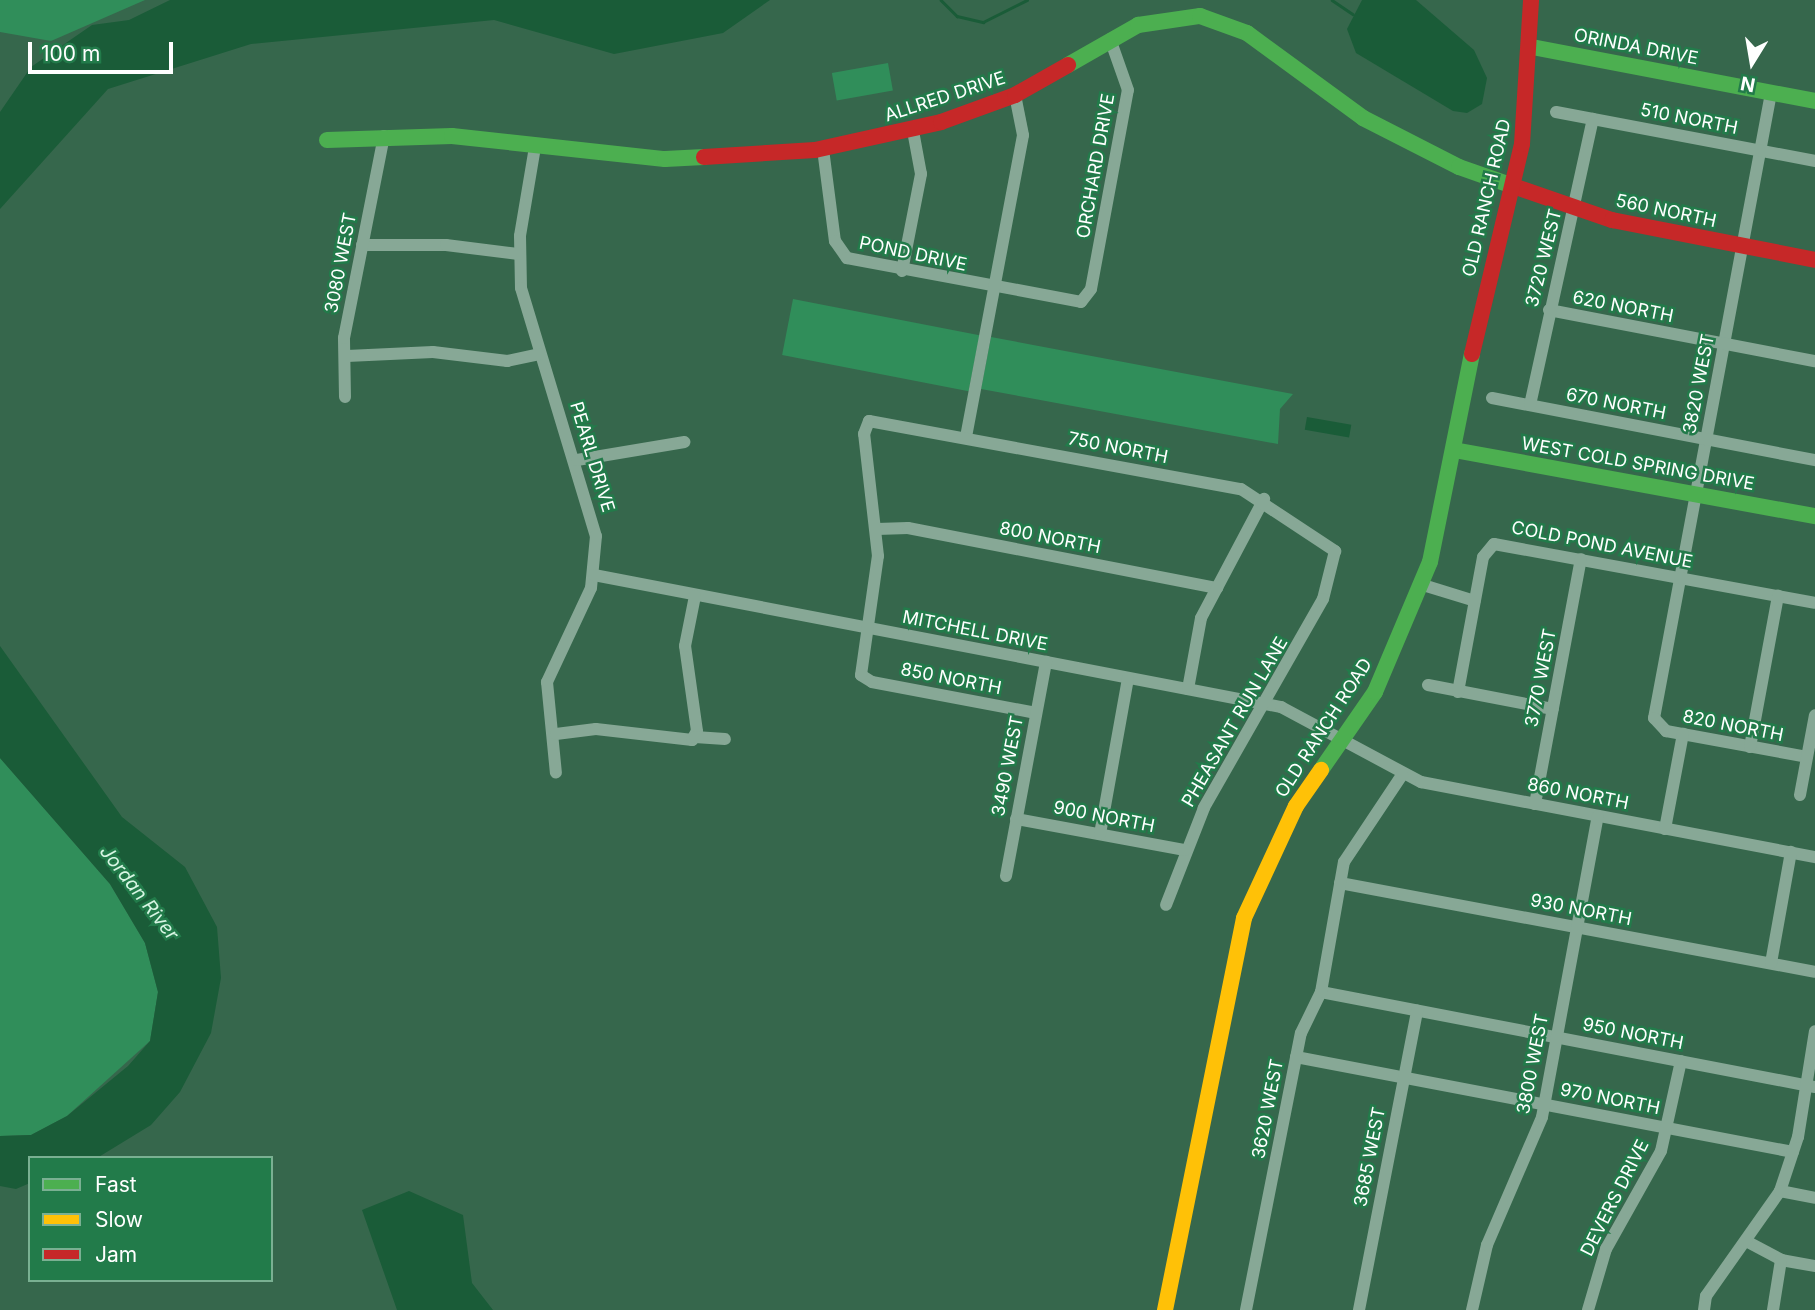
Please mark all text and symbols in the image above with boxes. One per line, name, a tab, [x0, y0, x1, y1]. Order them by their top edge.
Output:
street label: ORINDA DRIVE	[1572, 24, 1700, 70]
scale bar	[32, 28, 177, 72]
north arrow	[1717, 28, 1787, 98]
text: 100 m	[41, 41, 100, 66]
street label: ALLRED DRIVE	[882, 67, 1008, 127]
text: N	[1739, 71, 1757, 97]
street label: ORCHARD DRIVE	[1073, 92, 1119, 240]
street label: 510 NORTH	[1639, 99, 1739, 139]
street label: OLD RANCH ROAD	[1458, 117, 1516, 279]
street label: 560 NORTH	[1614, 190, 1718, 232]
street label: 3720 WEST	[1521, 207, 1567, 309]
street label: 3080 WEST	[321, 211, 361, 315]
street label: POND DRIVE	[857, 232, 969, 276]
street label: 620 NORTH	[1571, 287, 1675, 327]
street label: 3820 WEST	[1679, 332, 1719, 436]
street label: 670 NORTH	[1564, 384, 1668, 424]
street label: PEARL DRIVE	[565, 399, 619, 515]
street label: 750 NORTH	[1066, 428, 1170, 468]
street label: WEST COLD SPRING DRIVE	[1520, 433, 1756, 495]
street label: COLD POND AVENUE	[1510, 517, 1694, 573]
street label: 800 NORTH	[997, 518, 1103, 558]
street label: MITCHELL DRIVE	[901, 606, 1049, 656]
street label: 3770 WEST	[1521, 627, 1561, 729]
street label: PHEASANT RUN LANE	[1177, 633, 1293, 811]
street label: OLD RANCH ROAD	[1271, 654, 1377, 802]
street label: 850 NORTH	[899, 659, 1003, 699]
street label: 820 NORTH	[1681, 706, 1785, 746]
street label: 3490 WEST	[988, 714, 1028, 818]
street label: 860 NORTH	[1526, 774, 1630, 814]
street label: 900 NORTH	[1051, 797, 1157, 837]
water label: Jordan River	[95, 841, 183, 945]
street label: 930 NORTH	[1529, 890, 1633, 930]
street label: 3800 WEST	[1513, 1012, 1553, 1116]
street label: 950 NORTH	[1581, 1014, 1685, 1054]
street label: 3620 WEST	[1248, 1057, 1288, 1161]
street label: 970 NORTH	[1558, 1079, 1662, 1119]
street label: 3685 WEST	[1350, 1105, 1390, 1209]
street label: DEVERS DRIVE	[1576, 1136, 1654, 1260]
legend	[28, 1156, 273, 1282]
text: Fast	[95, 1172, 137, 1197]
text: Slow	[95, 1207, 143, 1232]
text: Jam	[95, 1242, 137, 1267]

